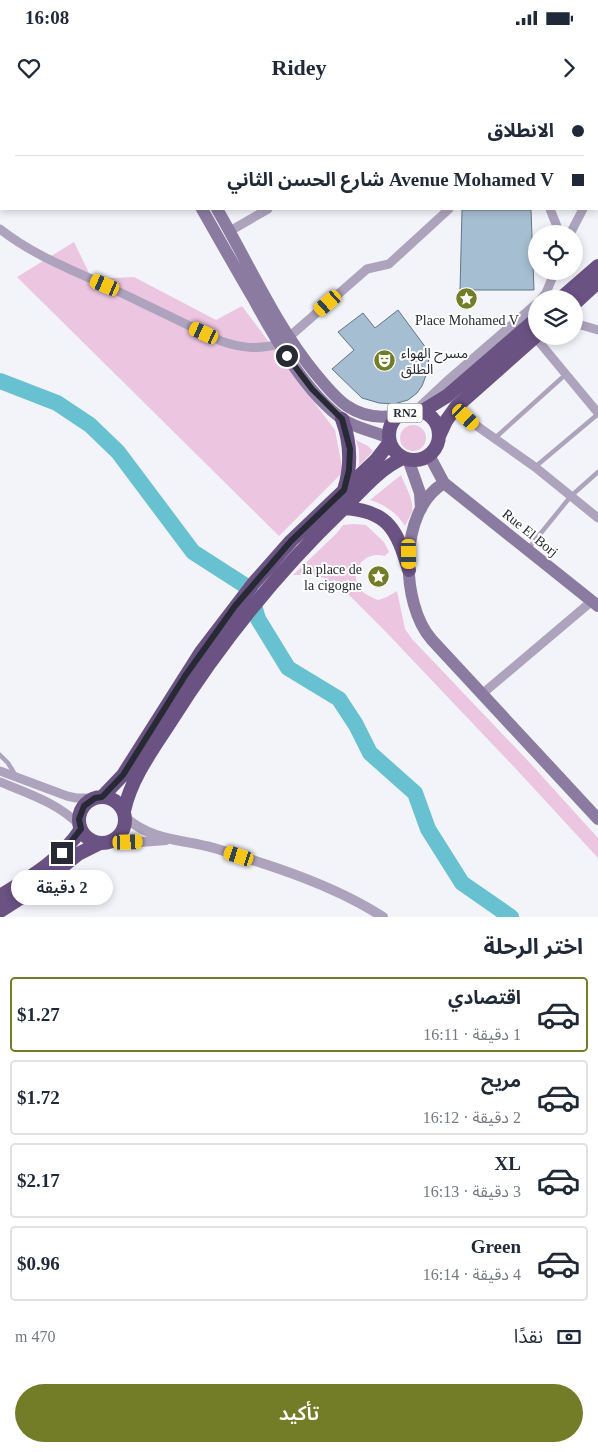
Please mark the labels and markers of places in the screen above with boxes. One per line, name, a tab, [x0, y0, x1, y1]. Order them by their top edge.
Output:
place icon: Place Mohamed V	[455, 286, 479, 310]
place label: Place Mohamed V	[415, 313, 519, 328]
place label: مسرح الهواء الطلق	[401, 346, 468, 379]
theatre icon: مسرح الهواء الطلق	[373, 349, 397, 373]
place label: la place de la cigogne	[302, 562, 362, 593]
place icon: la place de la cigogne	[366, 565, 390, 589]

